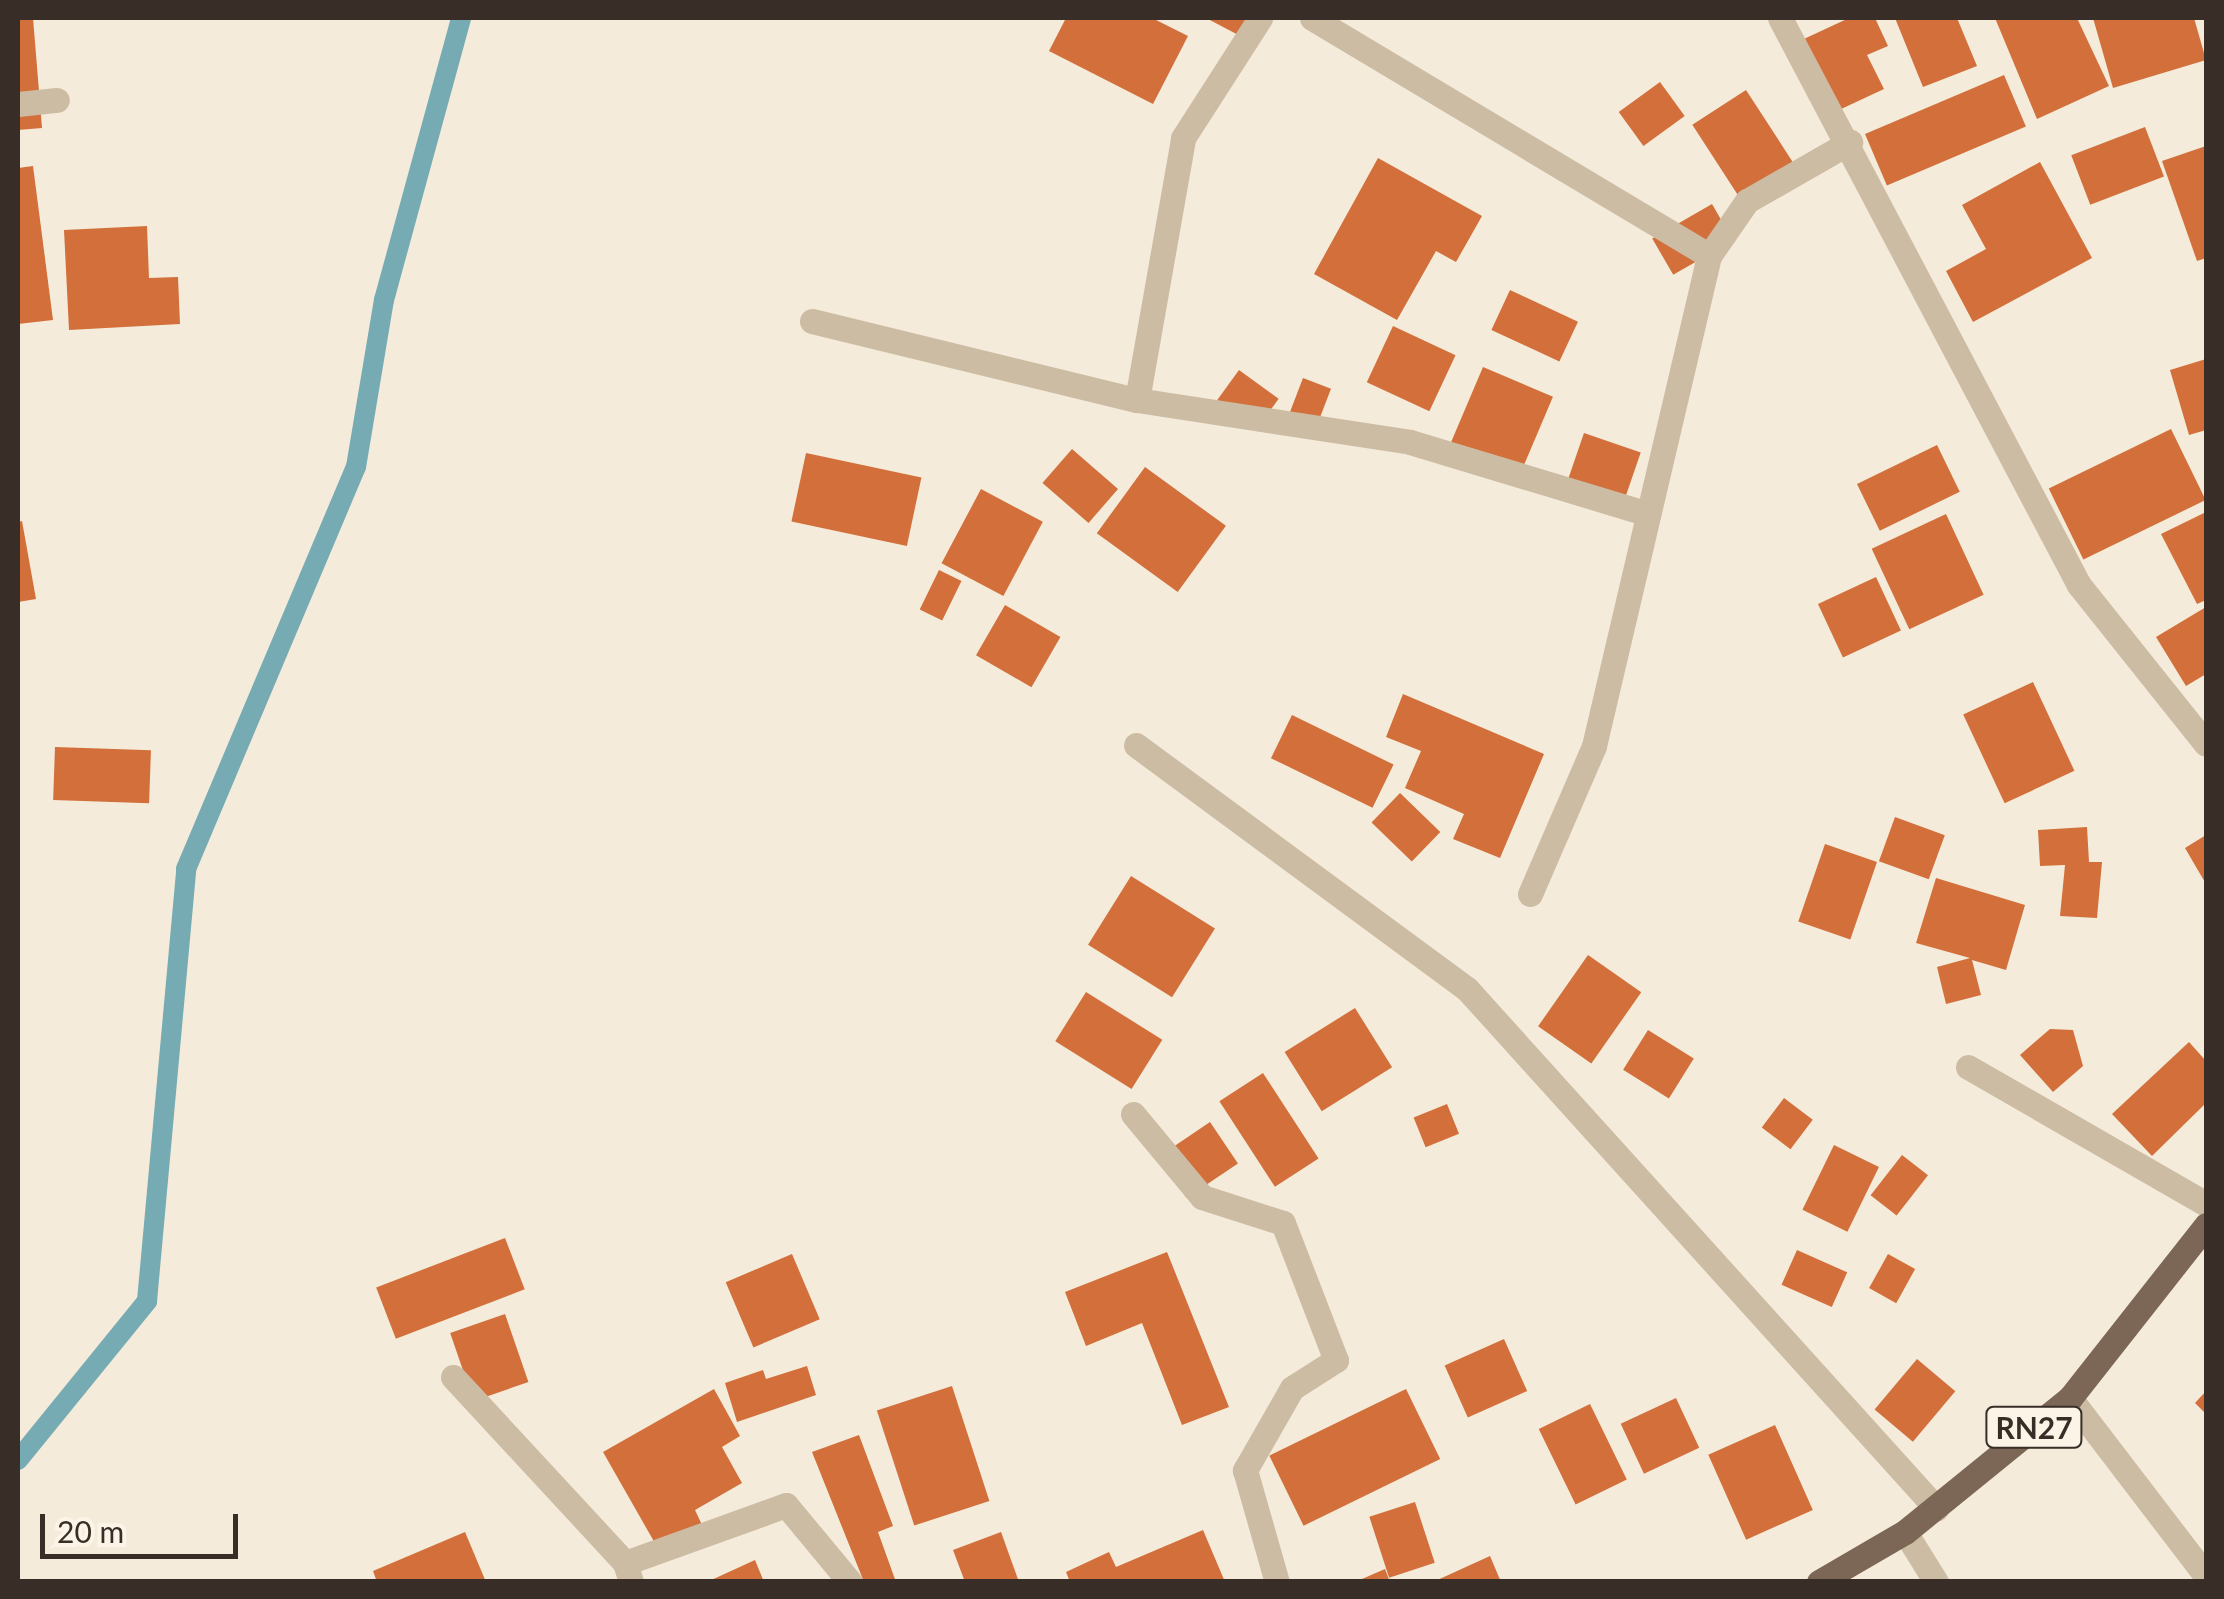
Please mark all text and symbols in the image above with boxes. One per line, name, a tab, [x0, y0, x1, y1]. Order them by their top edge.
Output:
road number: RN27	[1984, 1402, 2084, 1452]
scale bar	[45, 1494, 242, 1556]
text: 20 m	[57, 1513, 124, 1549]

